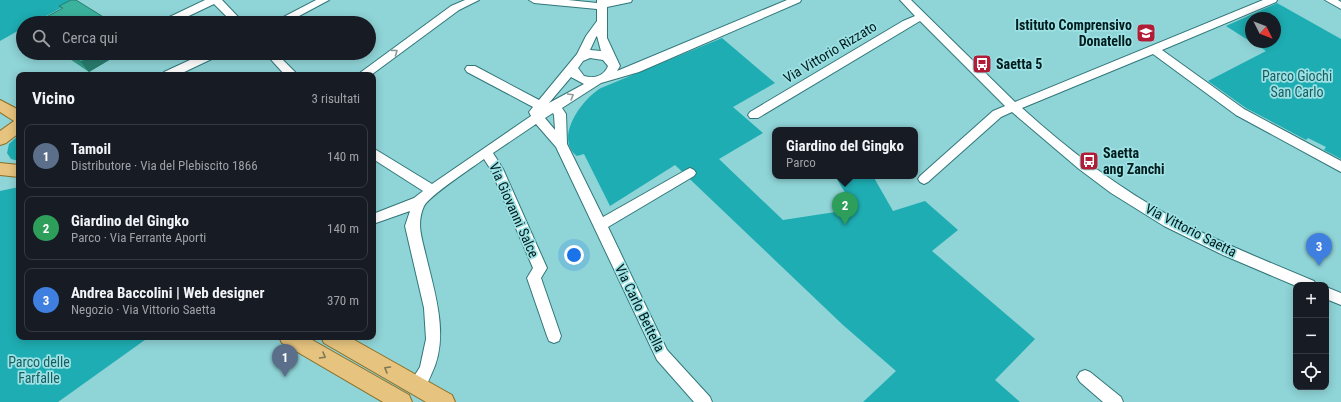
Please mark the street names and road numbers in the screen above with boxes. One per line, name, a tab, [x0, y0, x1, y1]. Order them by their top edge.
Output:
street label: Via Vittorio Rizzato	[781, 18, 879, 86]
street label: Via Giovanni Salce	[486, 160, 542, 260]
street label: Via Vittorio Saetta	[1143, 200, 1239, 260]
street label: Via Carlo Bettella	[612, 262, 668, 354]

